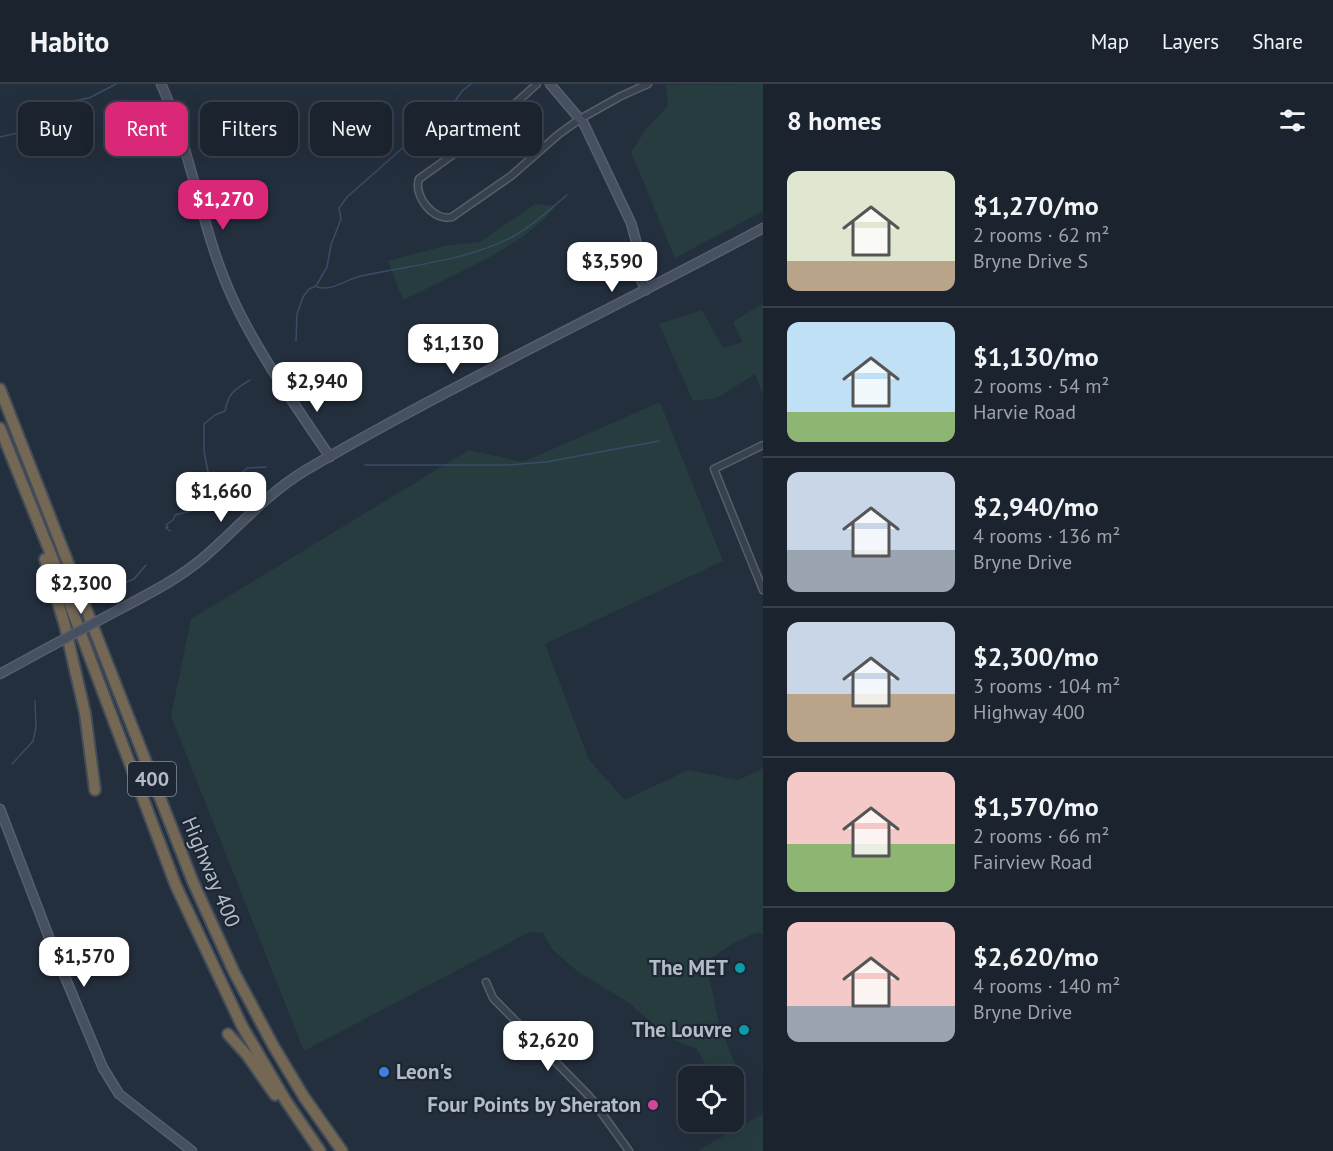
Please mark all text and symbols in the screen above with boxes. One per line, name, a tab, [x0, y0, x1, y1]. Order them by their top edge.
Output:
text: Habito	[30, 23, 109, 60]
text: Map	[1091, 28, 1129, 55]
text: Layers	[1162, 28, 1219, 55]
text: Share	[1252, 28, 1303, 55]
chip: Buy	[18, 102, 93, 156]
chip: Rent	[105, 102, 188, 156]
chip: Filters	[200, 102, 298, 156]
chip: New	[310, 102, 392, 156]
chip: Apartment	[404, 102, 542, 156]
text: 8 homes	[787, 104, 882, 137]
icon: filters	[1276, 104, 1309, 137]
pin: $1,270	[174, 180, 272, 231]
text: $1,270	[192, 186, 254, 212]
text: $1,270/mo	[973, 189, 1099, 222]
icon: home	[835, 195, 907, 267]
text: 2 rooms · 62 m²	[973, 222, 1109, 248]
pin: $3,590	[563, 242, 661, 293]
text: $3,590	[581, 248, 643, 274]
text: Bryne Drive S	[973, 248, 1088, 274]
pin: $1,130	[404, 324, 502, 375]
text: $1,130	[422, 330, 484, 356]
text: $1,130/mo	[973, 340, 1099, 373]
icon: home	[835, 346, 907, 418]
pin: $2,940	[268, 362, 366, 413]
text: $2,940	[286, 368, 348, 394]
text: 2 rooms · 54 m²	[973, 373, 1109, 399]
text: Harvie Road	[973, 399, 1076, 425]
pin: $1,660	[172, 472, 270, 523]
text: $1,660	[190, 478, 252, 504]
text: $2,940/mo	[973, 490, 1099, 523]
icon: home	[835, 496, 907, 568]
text: 4 rooms · 136 m²	[973, 523, 1120, 549]
text: Bryne Drive	[973, 549, 1072, 575]
pin: $2,300	[32, 564, 130, 615]
text: $2,300	[50, 570, 112, 596]
text: $2,300/mo	[973, 640, 1099, 673]
icon: home	[835, 646, 907, 718]
text: 3 rooms · 104 m²	[973, 673, 1120, 699]
text: Highway 400	[973, 699, 1085, 725]
road number: 400	[128, 762, 176, 796]
text: $1,570/mo	[973, 790, 1099, 823]
icon: home	[835, 796, 907, 868]
street label: Highway 400	[176, 813, 247, 931]
text: 2 rooms · 66 m²	[973, 823, 1109, 849]
text: Fairview Road	[973, 849, 1092, 875]
pin: $1,570	[35, 937, 133, 988]
text: $2,620/mo	[973, 940, 1099, 973]
text: $1,570	[53, 943, 115, 969]
icon: home	[835, 946, 907, 1018]
place label: The MET	[649, 954, 728, 981]
marker: The MET	[733, 961, 747, 975]
text: 4 rooms · 140 m²	[973, 973, 1120, 999]
text: Bryne Drive	[973, 999, 1072, 1025]
place label: The Louvre	[632, 1016, 732, 1043]
pin: $2,620	[499, 1021, 597, 1072]
marker: The Louvre	[737, 1023, 751, 1037]
text: $2,620	[517, 1027, 579, 1053]
place label: Leon's	[396, 1058, 452, 1085]
marker: Leon's	[377, 1065, 391, 1079]
map controls	[678, 1066, 744, 1132]
button: locate	[678, 1066, 744, 1132]
place label: Four Points by Sheraton	[427, 1091, 641, 1118]
marker: Four Points by Sheraton	[646, 1098, 660, 1112]

